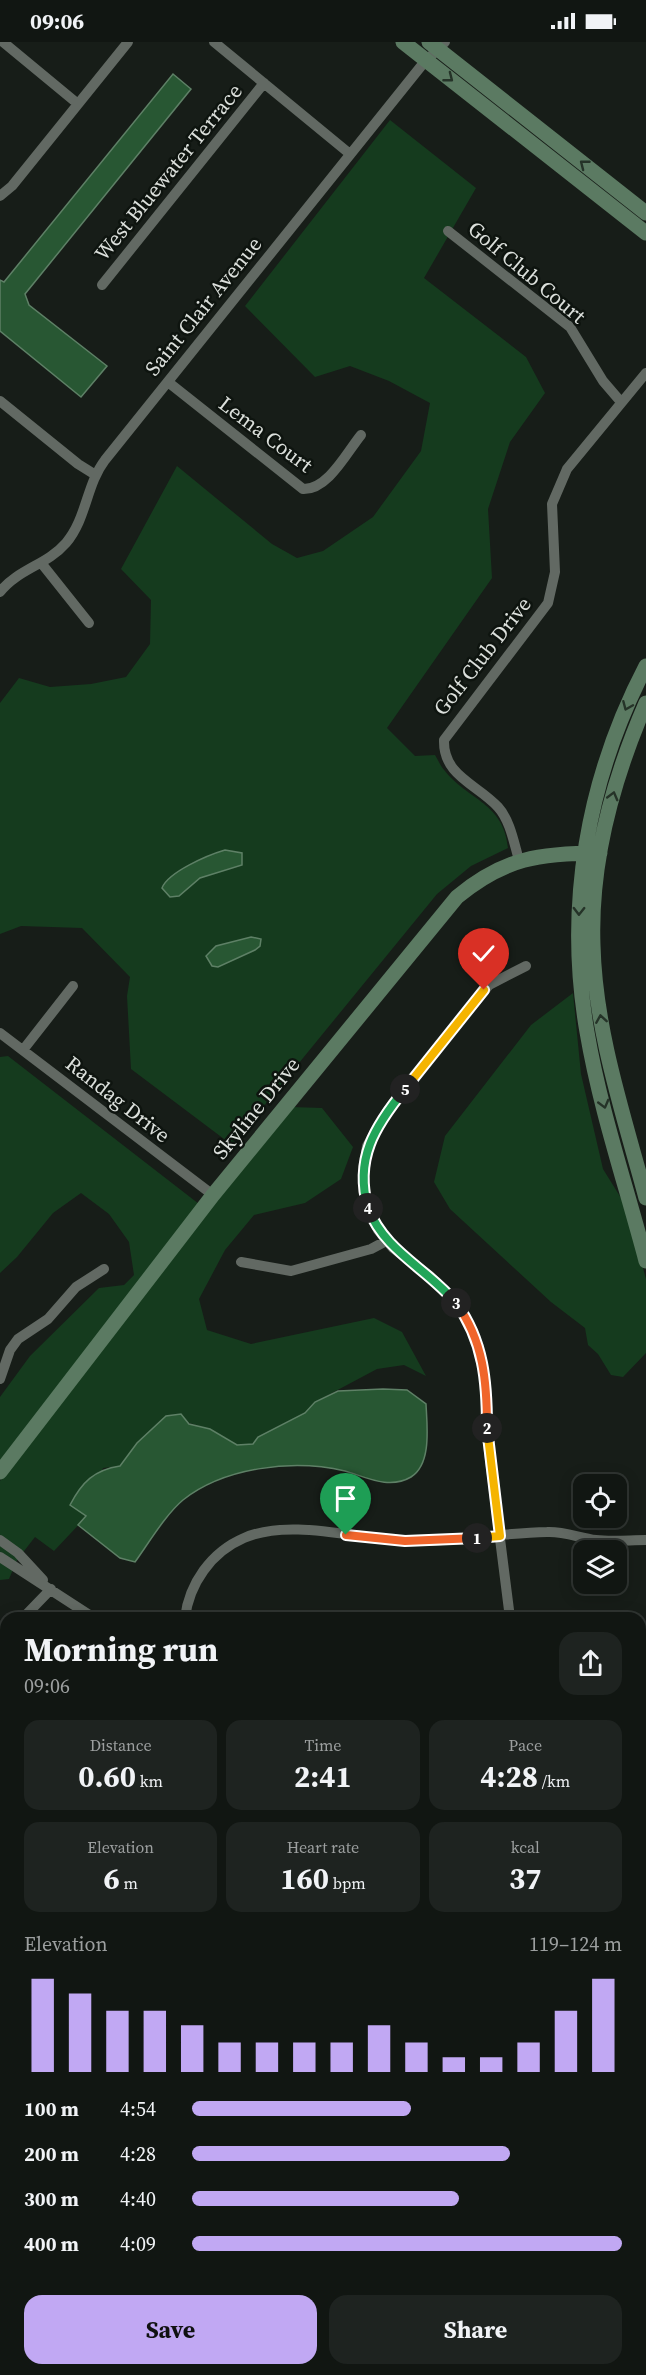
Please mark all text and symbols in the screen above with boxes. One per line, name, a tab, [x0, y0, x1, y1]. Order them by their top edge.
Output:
text: 09:06	[30, 6, 84, 36]
one-way arrow	[443, 71, 454, 82]
street label: West Bluewater Terrace	[87, 77, 249, 267]
one-way arrow	[579, 160, 590, 171]
street label: Golf Club Court	[462, 214, 592, 330]
street label: Saint Clair Avenue	[138, 230, 268, 382]
street label: Lema Court	[213, 389, 319, 479]
street label: Golf Club Drive	[426, 591, 538, 721]
one-way arrow	[622, 700, 634, 711]
one-way arrow	[606, 791, 618, 802]
one-way arrow	[572, 907, 585, 916]
pin	[458, 928, 509, 990]
icon: check	[467, 937, 500, 970]
one-way arrow	[596, 1015, 608, 1024]
street label: Randag Drive	[60, 1049, 176, 1149]
street label: Skyline Drive	[206, 1051, 306, 1165]
pin: 5	[390, 1074, 420, 1104]
text: 5	[401, 1078, 409, 1100]
one-way arrow	[596, 1099, 609, 1109]
pin: 4	[353, 1193, 383, 1223]
text: 4	[364, 1197, 372, 1219]
pin: 3	[441, 1288, 471, 1318]
text: 3	[452, 1292, 460, 1314]
pin: 2	[472, 1413, 502, 1443]
text: 2	[483, 1417, 491, 1439]
pin	[320, 1473, 371, 1535]
map controls	[573, 1474, 627, 1594]
button: locate	[573, 1474, 627, 1528]
icon: arrive	[329, 1482, 362, 1515]
pin: 1	[462, 1523, 492, 1553]
text: 1	[473, 1527, 481, 1549]
button: layers	[573, 1540, 627, 1594]
text: Morning run	[24, 1627, 218, 1672]
button: share	[559, 1632, 622, 1695]
text: 09:06	[24, 1672, 70, 1700]
text: Distance	[90, 1734, 152, 1756]
text: Time	[304, 1734, 342, 1756]
text: Pace	[509, 1734, 542, 1756]
text: 0.60	[78, 1756, 136, 1797]
text: 2:41	[294, 1756, 352, 1797]
text: 4:28	[480, 1756, 538, 1797]
text: km	[136, 1770, 163, 1792]
text: /km	[538, 1770, 570, 1792]
text: Elevation	[87, 1836, 154, 1858]
text: Heart rate	[287, 1836, 359, 1858]
text: kcal	[511, 1836, 540, 1858]
text: 6	[103, 1858, 120, 1899]
text: 160	[280, 1858, 329, 1899]
text: 37	[509, 1858, 542, 1899]
text: m	[120, 1872, 138, 1894]
text: bpm	[329, 1872, 366, 1894]
text: Elevation	[24, 1930, 108, 1958]
text: 119–124 m	[529, 1930, 622, 1958]
text: 100 m	[24, 2095, 79, 2123]
text: 4:54	[120, 2095, 156, 2123]
text: 200 m	[24, 2140, 79, 2168]
text: 4:28	[120, 2140, 156, 2168]
text: 300 m	[24, 2185, 79, 2213]
text: 4:40	[120, 2185, 156, 2213]
text: 400 m	[24, 2230, 79, 2258]
text: 4:09	[120, 2230, 156, 2258]
button: Save	[24, 2295, 317, 2364]
button: Share	[329, 2295, 622, 2364]

